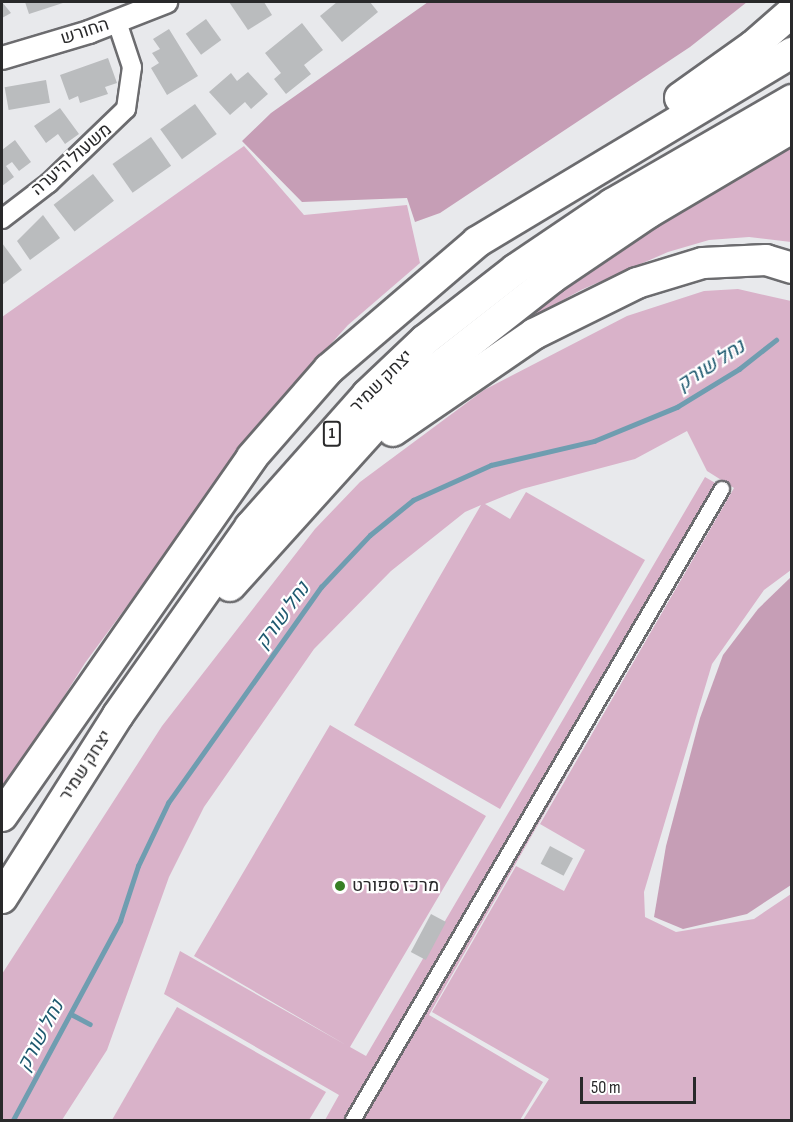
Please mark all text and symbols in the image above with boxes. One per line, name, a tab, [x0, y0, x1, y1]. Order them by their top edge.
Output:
street label: החורש	[58, 14, 112, 50]
street label: משעול היערה	[27, 119, 117, 201]
water label: נחל שורק	[672, 335, 750, 397]
street label: יצחק שמיר	[346, 346, 418, 418]
road number: 1	[322, 421, 342, 447]
water label: נחל שורק	[251, 578, 315, 654]
street label: יצחק שמיר	[55, 726, 117, 806]
place label: מרכז ספורט	[352, 875, 439, 897]
marker: מרכז ספורט	[333, 879, 347, 893]
water label: נחל שורק	[12, 996, 70, 1076]
scale bar	[583, 1065, 698, 1103]
text: 50 m	[591, 1077, 621, 1098]

